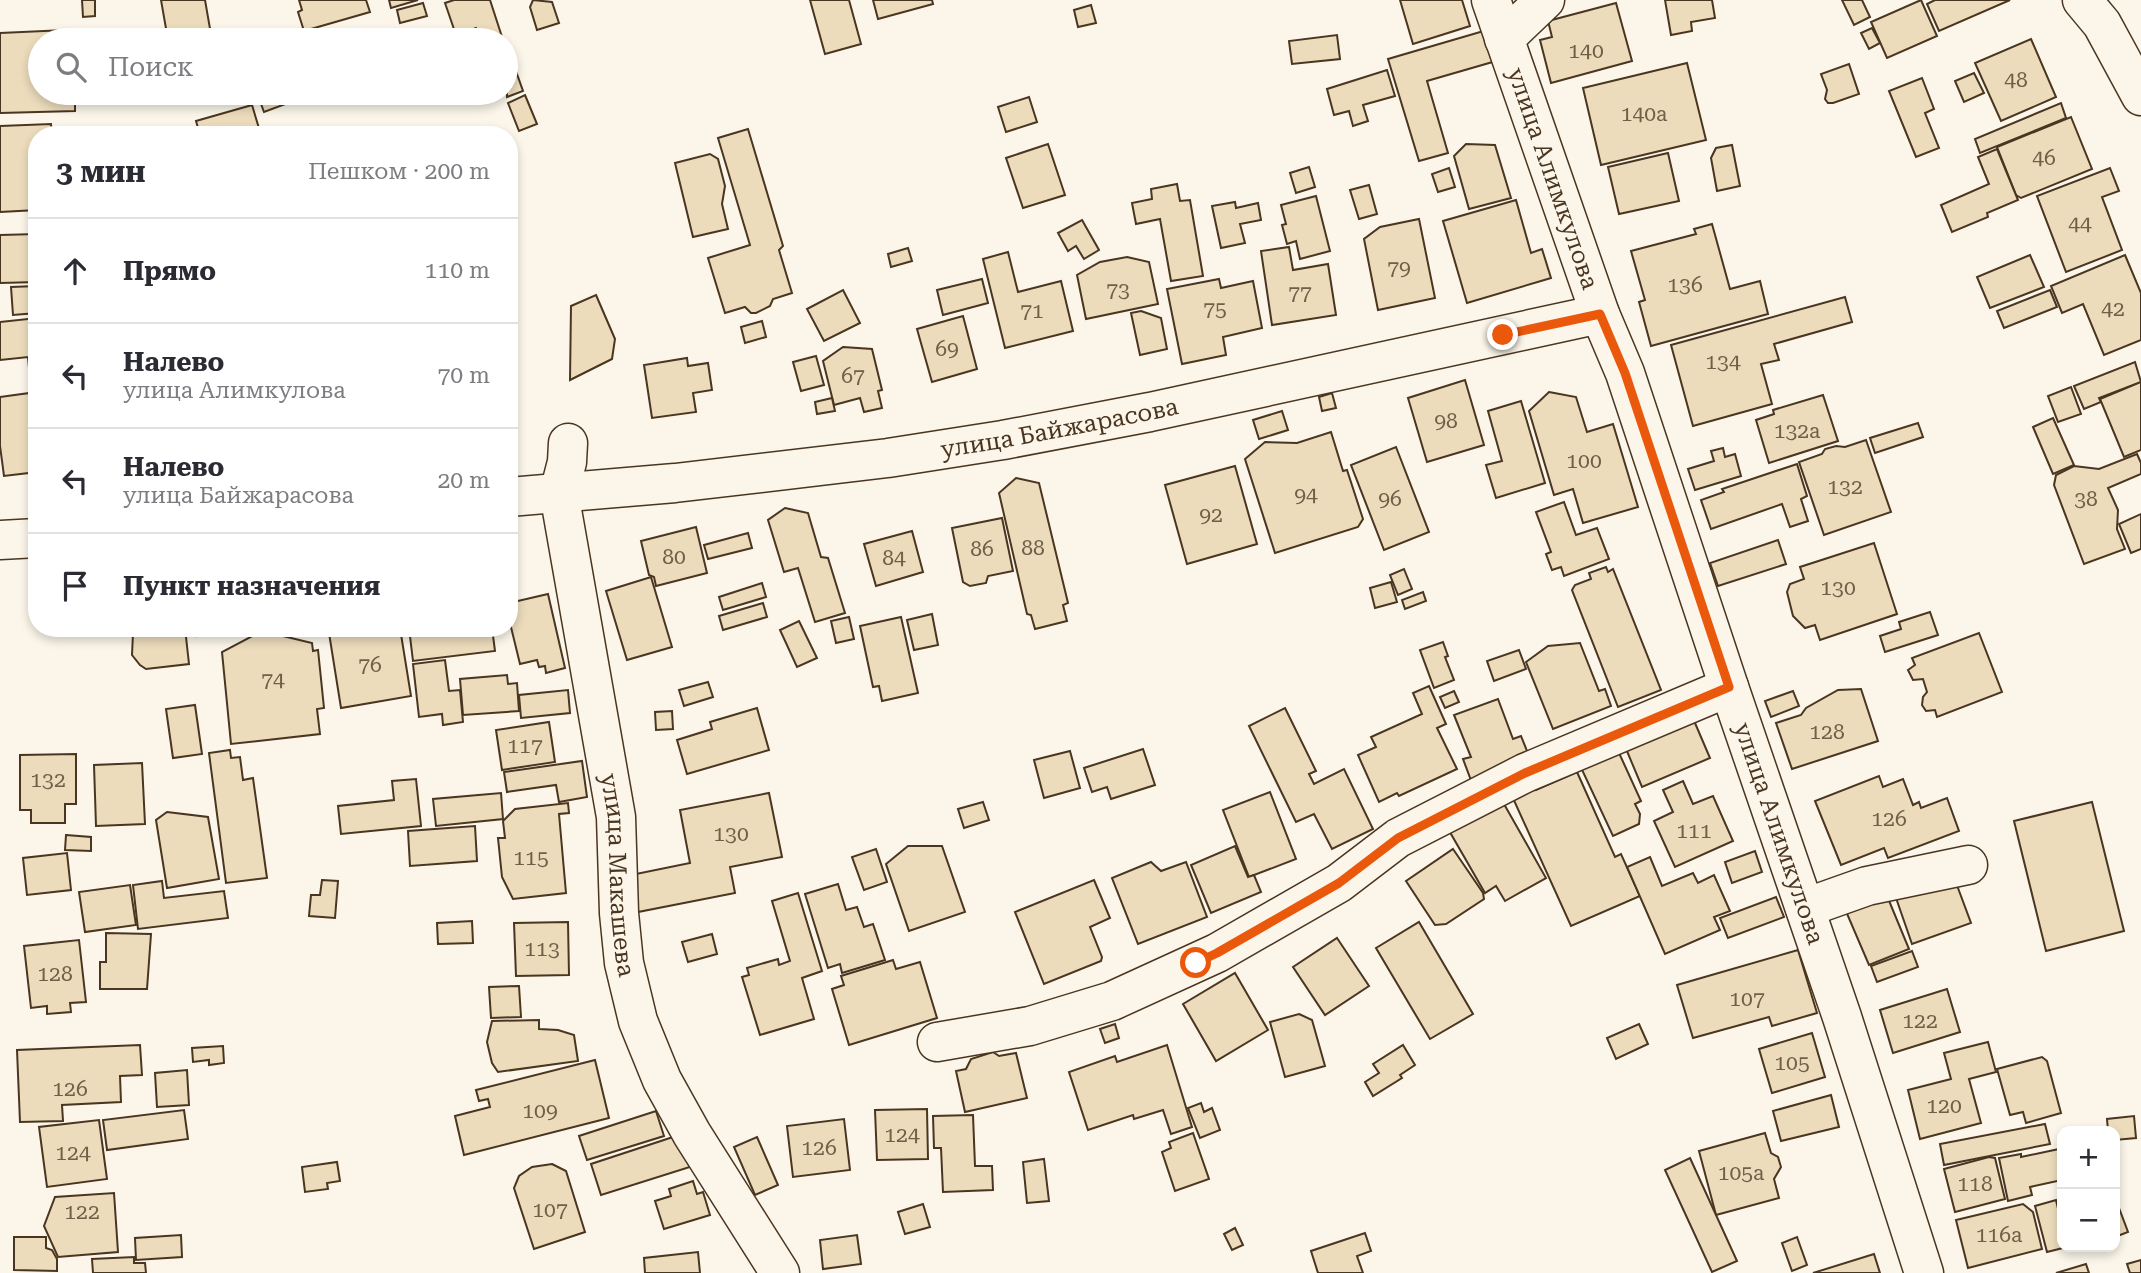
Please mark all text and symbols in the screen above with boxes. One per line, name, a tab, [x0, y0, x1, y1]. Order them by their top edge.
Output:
search box	[28, 28, 518, 105]
house number: 140	[1568, 39, 1604, 63]
icon: search	[52, 48, 90, 86]
text: Поиск	[108, 52, 194, 82]
street label: улица Алимкулова	[1502, 64, 1604, 293]
house number: 48	[2004, 68, 2028, 92]
house number: 140а	[1621, 102, 1668, 126]
house number: 46	[2032, 146, 2056, 170]
text: 3 мин	[56, 154, 146, 189]
text: Пешком · 200 m	[308, 158, 490, 185]
house number: 44	[2068, 212, 2092, 236]
icon: ahead	[56, 252, 94, 290]
text: Прямо	[123, 256, 216, 286]
house number: 79	[1387, 256, 1411, 280]
text: 110 m	[425, 257, 490, 284]
house number: 136	[1667, 273, 1703, 297]
house number: 73	[1106, 278, 1130, 302]
house number: 77	[1288, 281, 1312, 305]
house number: 75	[1203, 297, 1227, 321]
house number: 42	[2101, 297, 2125, 321]
house number: 71	[1020, 299, 1044, 323]
route end	[1487, 319, 1518, 350]
house number: 69	[935, 337, 959, 361]
text: Налево	[123, 347, 224, 377]
house number: 134	[1705, 350, 1741, 374]
icon: left	[56, 357, 94, 395]
text: 70 m	[437, 362, 490, 389]
house number: 67	[841, 364, 865, 388]
text: улица Алимкулова	[123, 377, 346, 404]
street label: улица Байжарасова	[939, 392, 1181, 464]
house number: 98	[1434, 409, 1458, 433]
house number: 132а	[1774, 419, 1821, 443]
house number: 100	[1566, 449, 1602, 473]
text: Налево	[123, 452, 224, 482]
icon: left	[56, 462, 94, 500]
text: 20 m	[437, 467, 490, 494]
house number: 132	[1827, 475, 1863, 499]
text: улица Байжарасова	[123, 482, 354, 509]
house number: 94	[1294, 483, 1318, 507]
house number: 96	[1378, 487, 1402, 511]
house number: 38	[2074, 487, 2098, 511]
house number: 92	[1199, 503, 1223, 527]
house number: 88	[1021, 536, 1045, 560]
house number: 86	[970, 537, 994, 561]
house number: 80	[662, 545, 686, 569]
house number: 84	[882, 546, 906, 570]
icon: arrive	[56, 567, 94, 605]
text: Пункт назначения	[123, 571, 380, 601]
house number: 130	[1820, 576, 1856, 600]
house number: 76	[358, 653, 382, 677]
house number: 74	[261, 668, 285, 692]
street label: улица Алимкулова	[1728, 719, 1830, 948]
house number: 128	[1809, 720, 1845, 744]
house number: 117	[507, 734, 543, 758]
house number: 132	[30, 768, 66, 792]
street label: улица Макашева	[595, 771, 641, 980]
house number: 126	[1871, 807, 1907, 831]
house number: 111	[1676, 819, 1712, 843]
house number: 130	[713, 822, 749, 846]
house number: 115	[513, 846, 549, 870]
house number: 113	[524, 937, 560, 961]
route start	[1180, 947, 1211, 978]
house number: 128	[37, 962, 73, 986]
house number: 107	[1729, 987, 1765, 1011]
house number: 122	[1902, 1009, 1938, 1033]
house number: 105	[1774, 1051, 1810, 1075]
house number: 126	[52, 1077, 88, 1101]
house number: 120	[1926, 1094, 1962, 1118]
house number: 109	[522, 1099, 558, 1123]
house number: 124	[884, 1123, 920, 1147]
map controls	[2057, 1126, 2120, 1252]
button: +	[2057, 1126, 2120, 1189]
house number: 126	[801, 1136, 837, 1160]
house number: 124	[55, 1141, 91, 1165]
house number: 105а	[1718, 1161, 1765, 1185]
house number: 118	[1957, 1172, 1993, 1196]
button: −	[2057, 1189, 2120, 1252]
house number: 107	[532, 1198, 568, 1222]
house number: 122	[64, 1200, 100, 1224]
house number: 116а	[1976, 1223, 2023, 1247]

